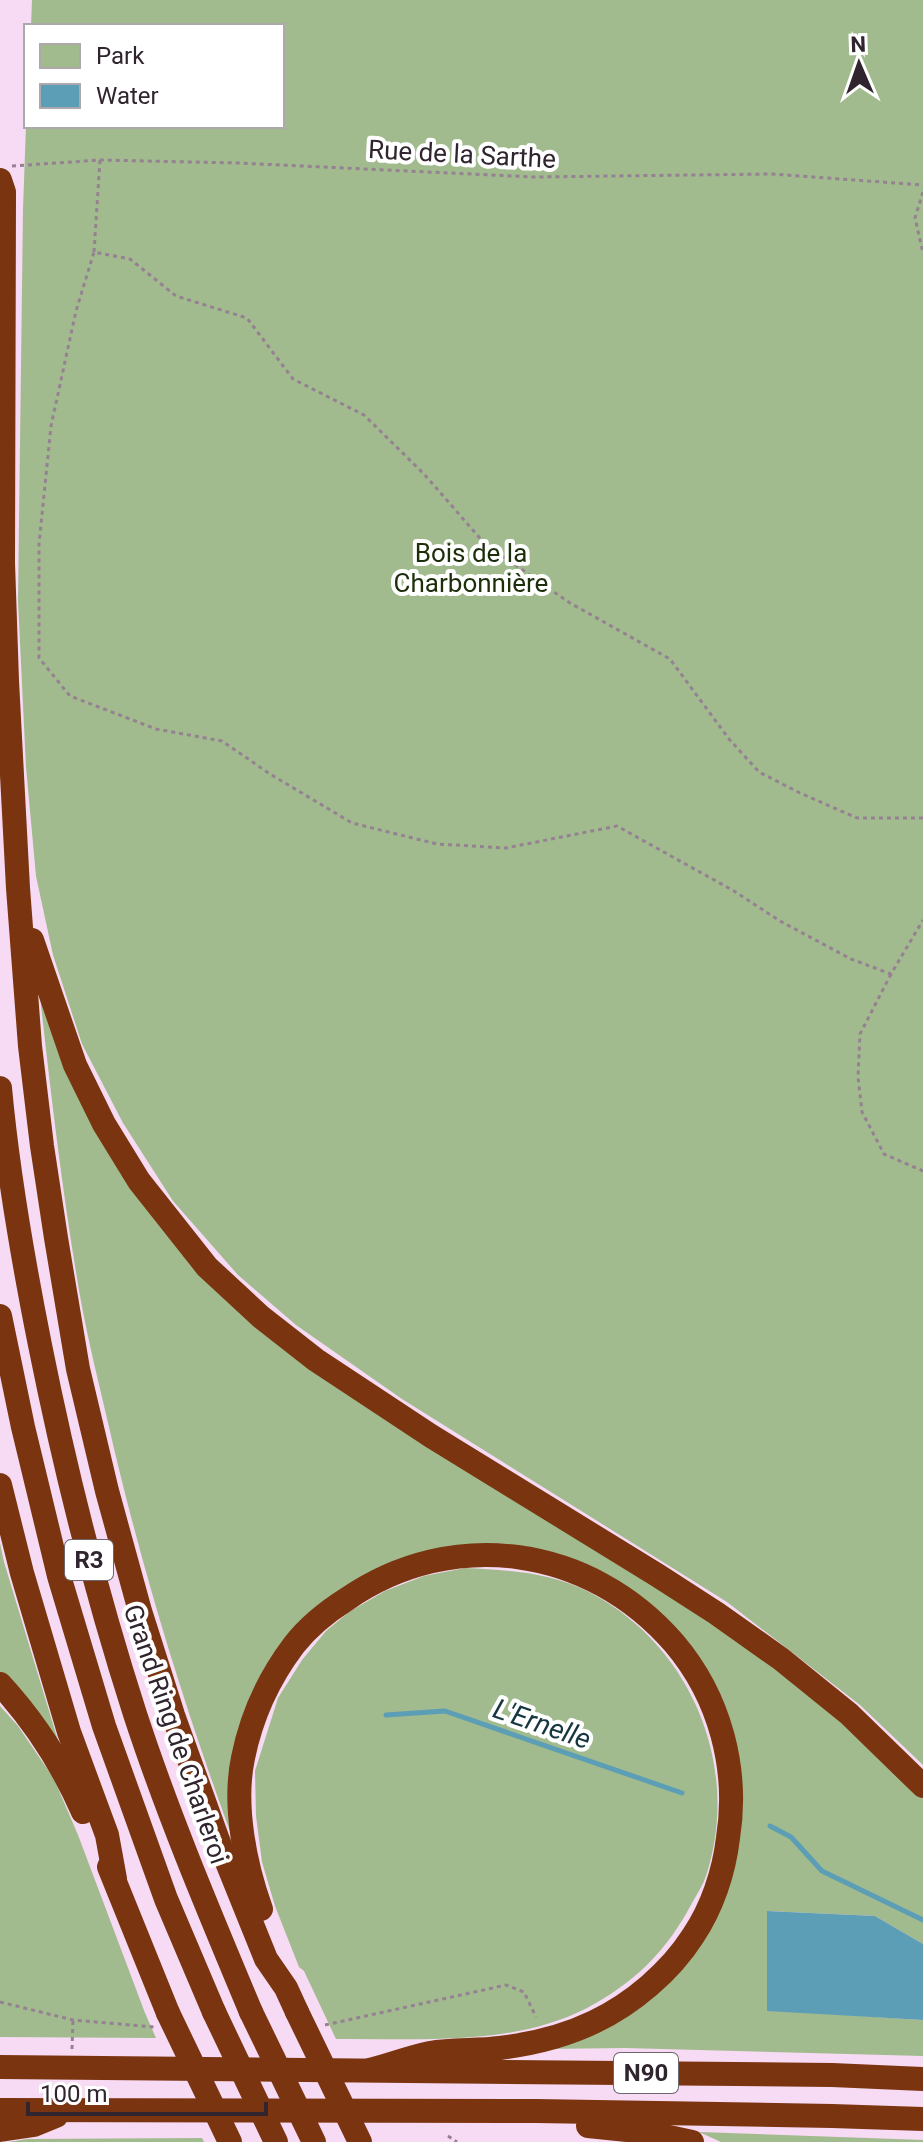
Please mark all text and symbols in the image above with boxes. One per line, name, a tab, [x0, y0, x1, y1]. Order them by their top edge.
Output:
legend	[24, 24, 284, 128]
north arrow	[819, 24, 899, 104]
text: N	[850, 32, 867, 57]
text: Park	[96, 42, 145, 70]
text: Water	[96, 82, 159, 110]
street label: Rue de la Sarthe	[367, 134, 557, 174]
park label: Bois de la Charbonnière	[394, 538, 548, 598]
road number: R3	[65, 1540, 113, 1580]
street label: Grand Ring de Charleroi	[117, 1600, 235, 1868]
water label: L'Ernelle	[489, 1692, 595, 1756]
road number: N90	[614, 2053, 678, 2093]
scale bar	[28, 2066, 266, 2116]
text: 100 m	[40, 2080, 107, 2108]

